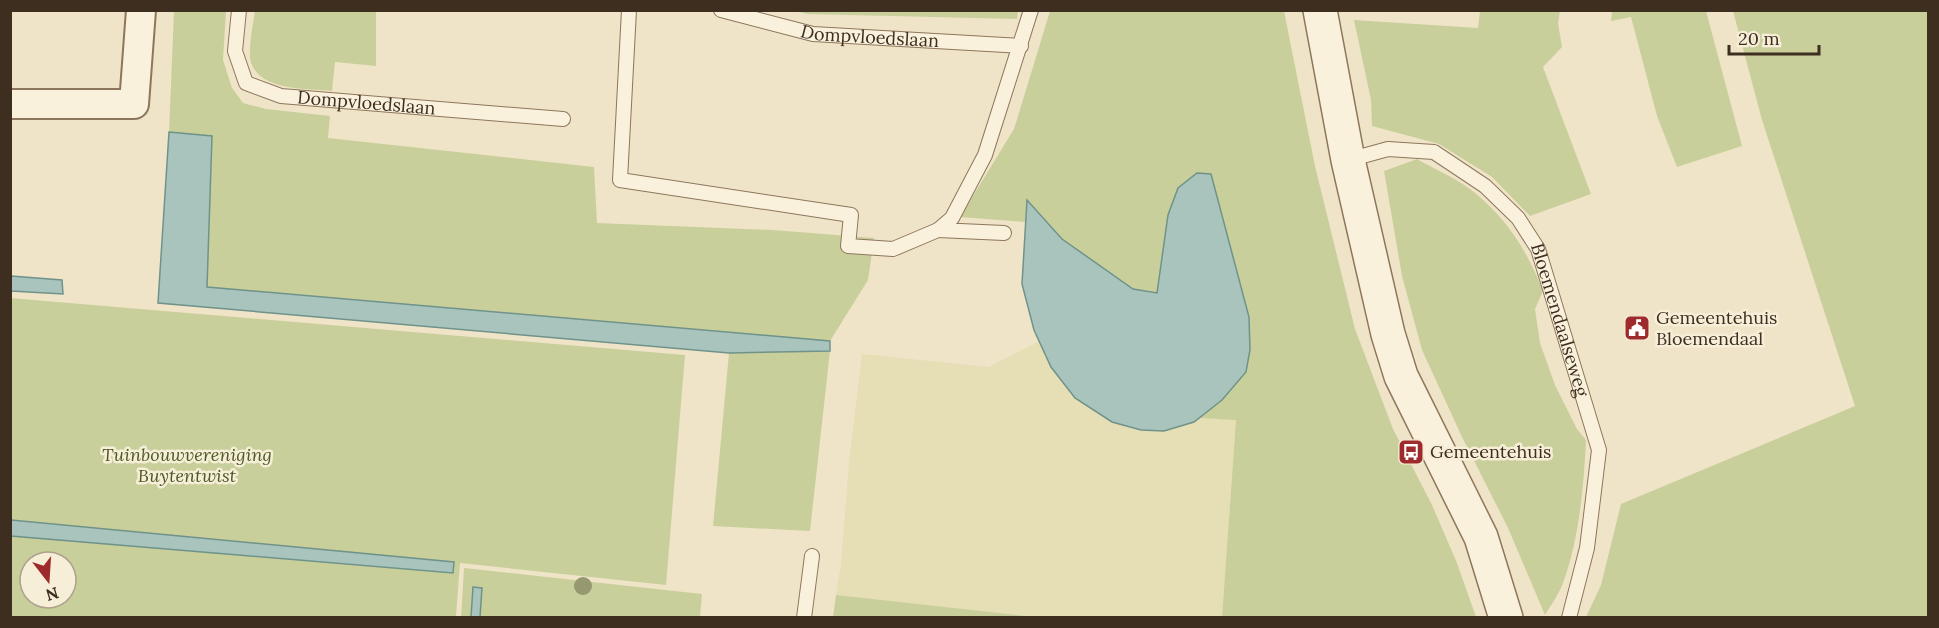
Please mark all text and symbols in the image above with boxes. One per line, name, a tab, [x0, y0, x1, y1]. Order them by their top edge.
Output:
scale bar	[1729, 18, 1819, 56]
street label: Dompvloedslaan	[798, 19, 940, 52]
text: 20 m	[1738, 27, 1780, 50]
street label: Dompvloedslaan	[296, 85, 436, 120]
street label: Bloemendaalseweg	[1526, 240, 1594, 400]
place label: Gemeentehuis Bloemendaal	[1656, 306, 1777, 350]
public building icon: Gemeentehuis Bloemendaal	[1622, 313, 1652, 343]
bus stop icon: Gemeentehuis	[1396, 437, 1426, 467]
place label: Gemeentehuis	[1430, 440, 1551, 463]
park label: Tuinbouwvereniging Buytentwist	[102, 443, 272, 487]
north arrow	[18, 550, 78, 610]
text: N	[44, 583, 61, 606]

